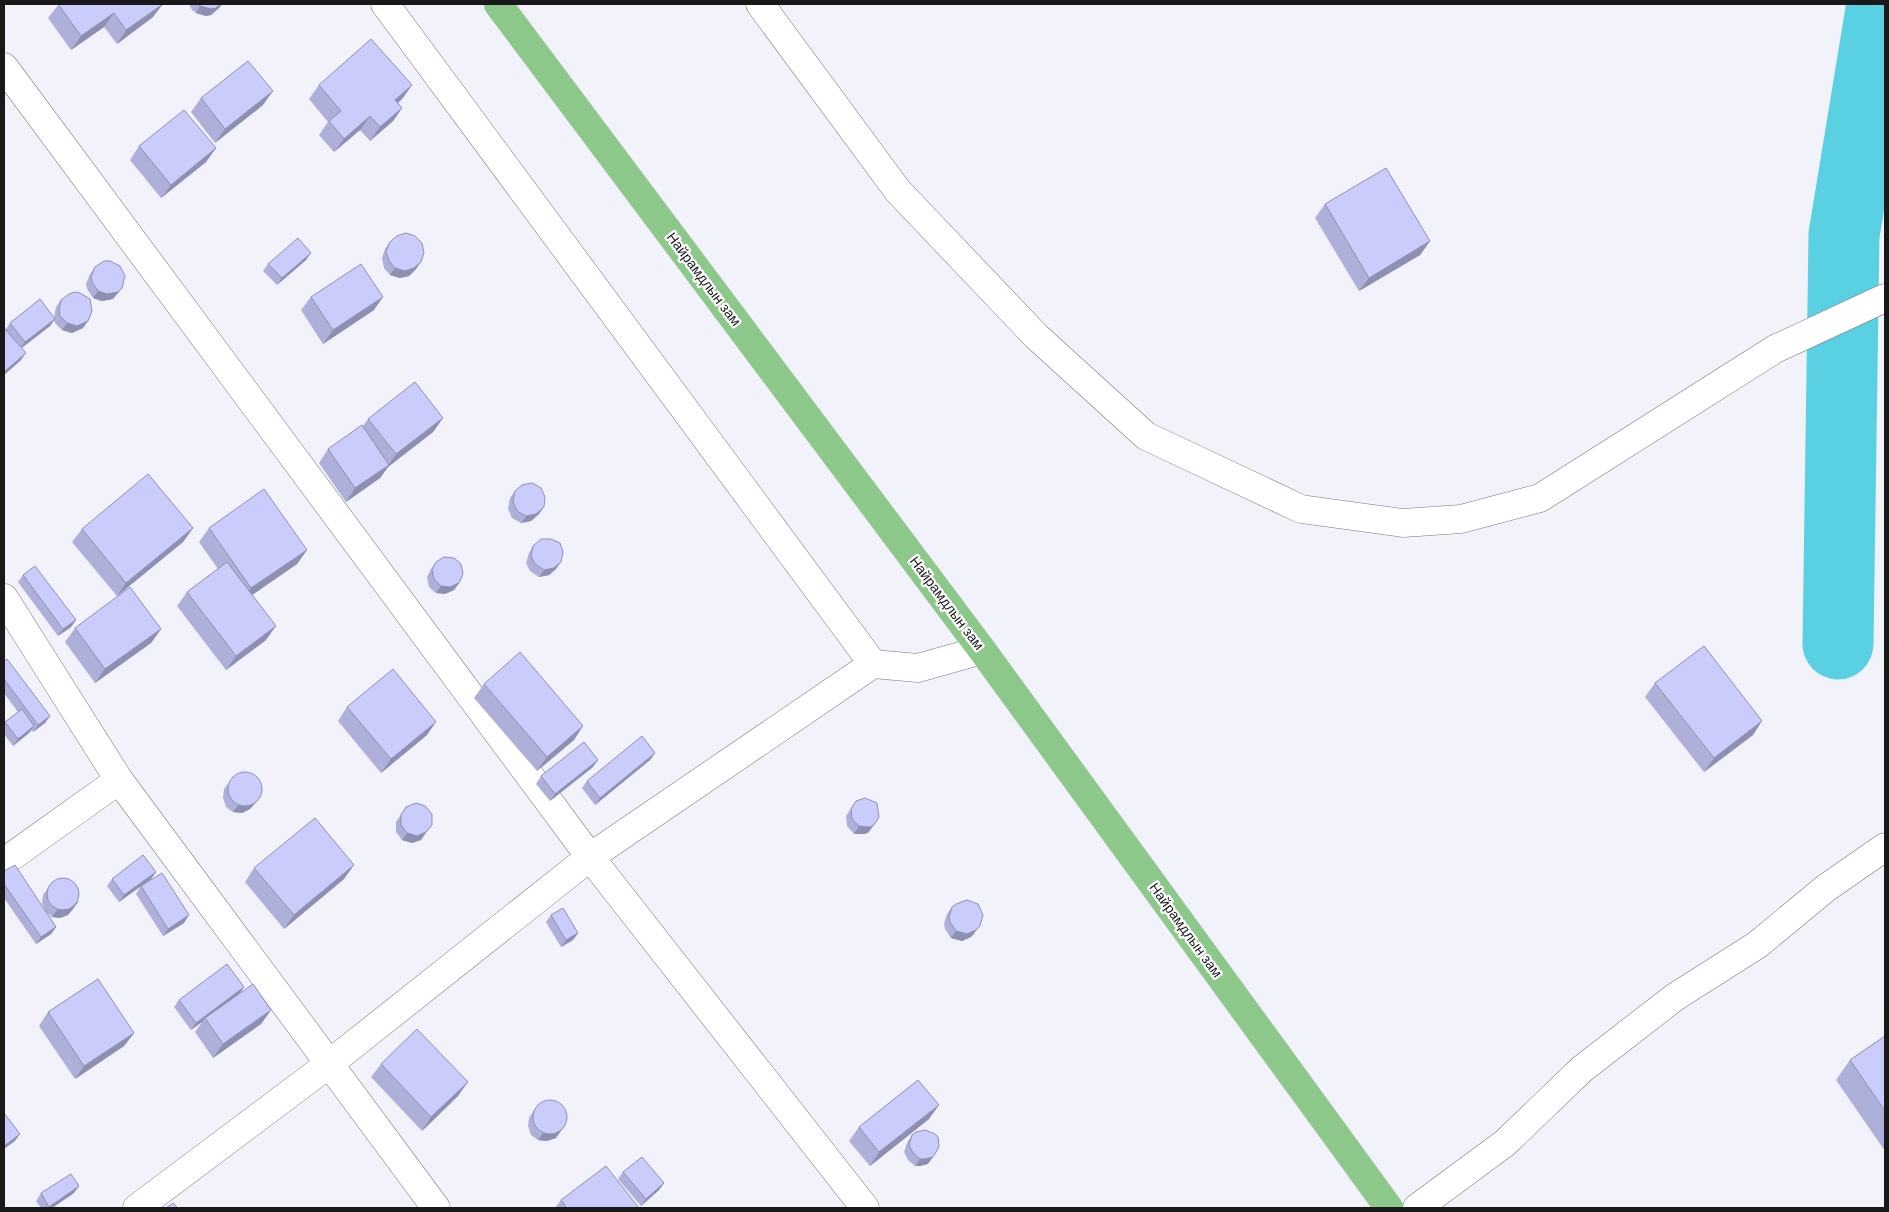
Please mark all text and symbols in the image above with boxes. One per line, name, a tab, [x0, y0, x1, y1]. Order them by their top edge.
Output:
street label: Найрамдлын зам	[664, 229, 744, 329]
street label: Найрамдлын зам	[907, 553, 987, 653]
street label: Найрамдлын зам	[1146, 880, 1226, 980]

